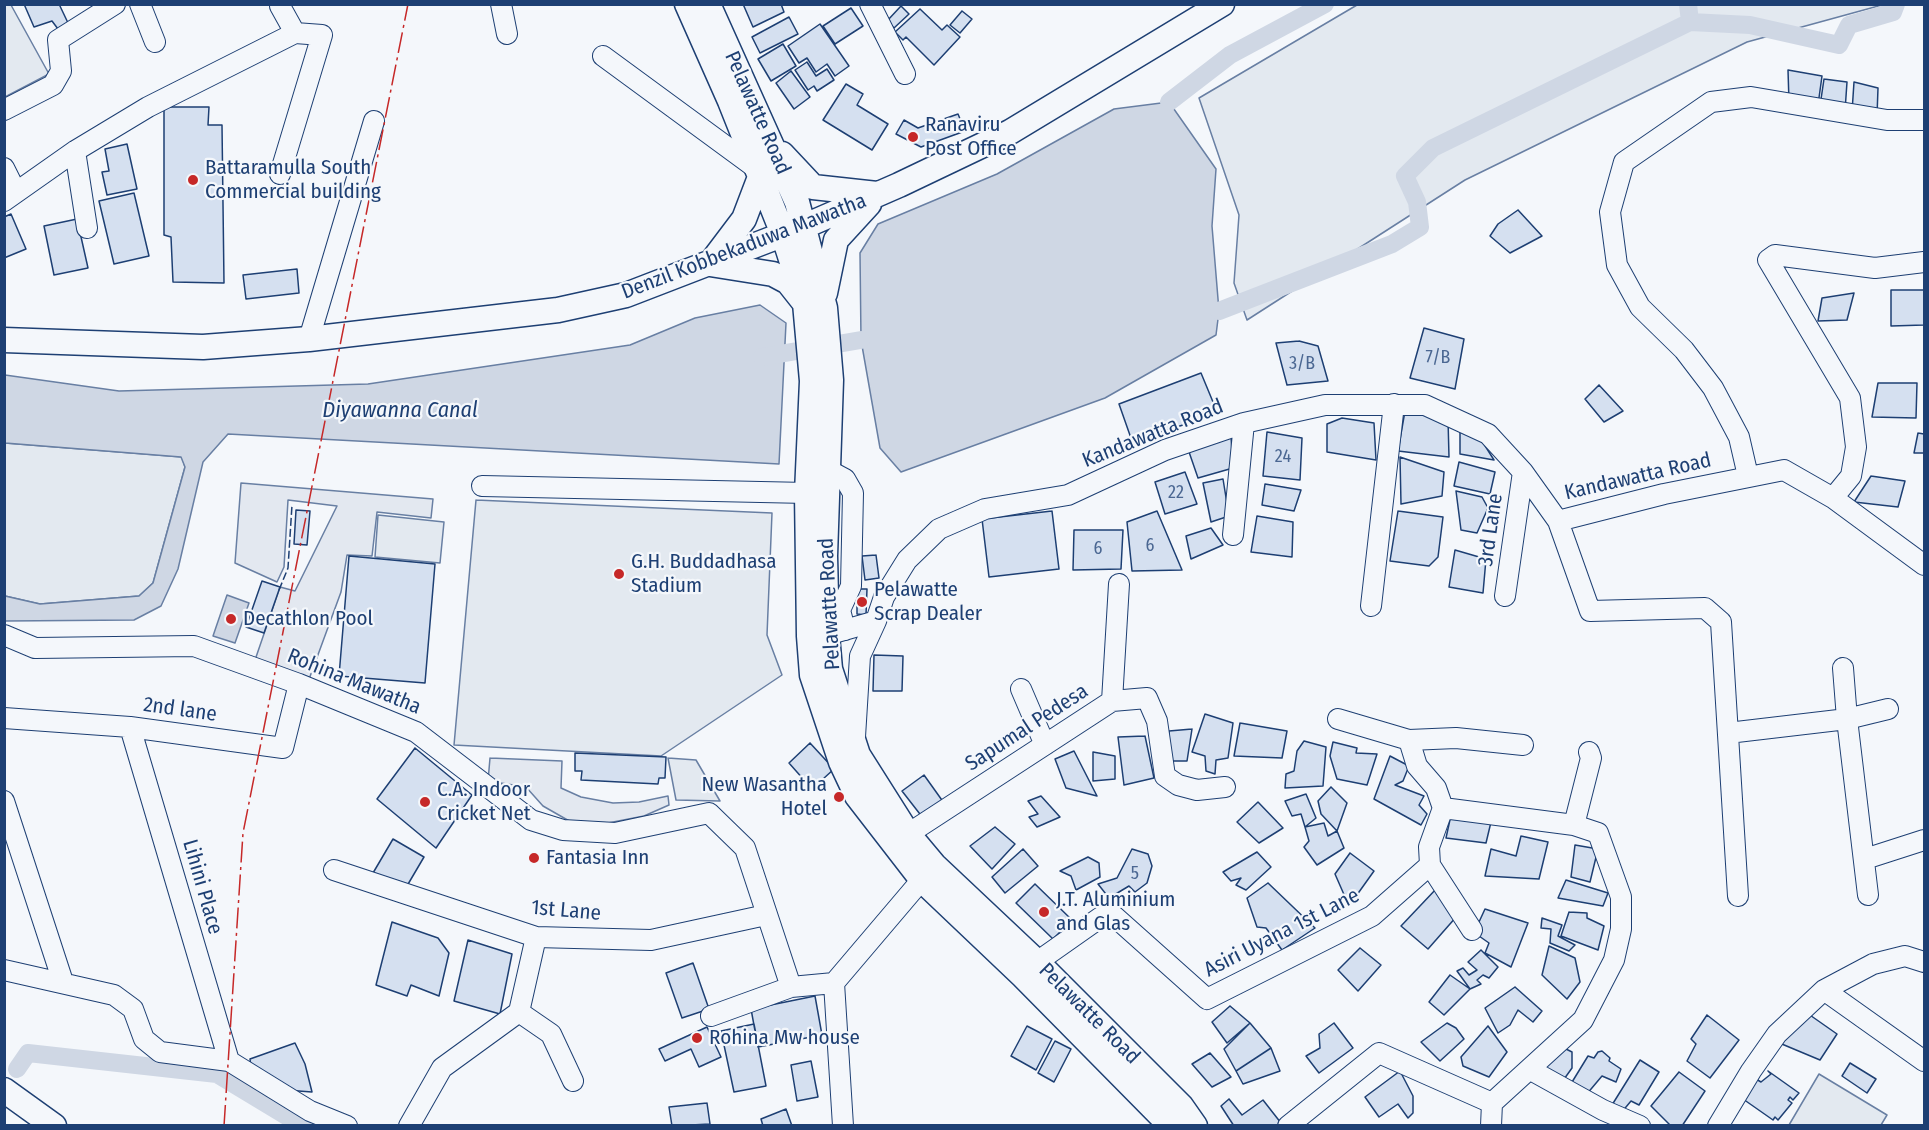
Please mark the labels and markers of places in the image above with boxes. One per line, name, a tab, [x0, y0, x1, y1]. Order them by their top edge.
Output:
place label: Ranaviru Post Office	[925, 112, 1017, 162]
marker: Ranaviru Post Office	[906, 130, 920, 144]
place label: Battaramulla South Commercial building	[205, 155, 381, 205]
marker: Battaramulla South Commercial building	[186, 173, 200, 187]
place label: G.H. Buddadhasa Stadium	[631, 549, 776, 599]
marker: G.H. Buddadhasa Stadium	[612, 567, 626, 581]
place label: Pelawatte Scrap Dealer	[874, 577, 982, 627]
marker: Pelawatte Scrap Dealer	[855, 595, 869, 609]
place label: Decathlon Pool	[243, 606, 373, 632]
marker: Decathlon Pool	[224, 612, 238, 626]
place label: New Wasantha Hotel	[702, 772, 827, 822]
place label: C.A. Indoor Cricket Net	[437, 777, 531, 827]
marker: New Wasantha Hotel	[832, 790, 846, 804]
marker: C.A. Indoor Cricket Net	[418, 795, 432, 809]
place label: Fantasia Inn	[546, 845, 649, 871]
marker: Fantasia Inn	[527, 851, 541, 865]
place label: J.T. Aluminium and Glas	[1056, 887, 1175, 937]
marker: J.T. Aluminium and Glas	[1037, 905, 1051, 919]
place label: Rohina Mw house	[709, 1025, 860, 1051]
marker: Rohina Mw house	[690, 1031, 704, 1045]

